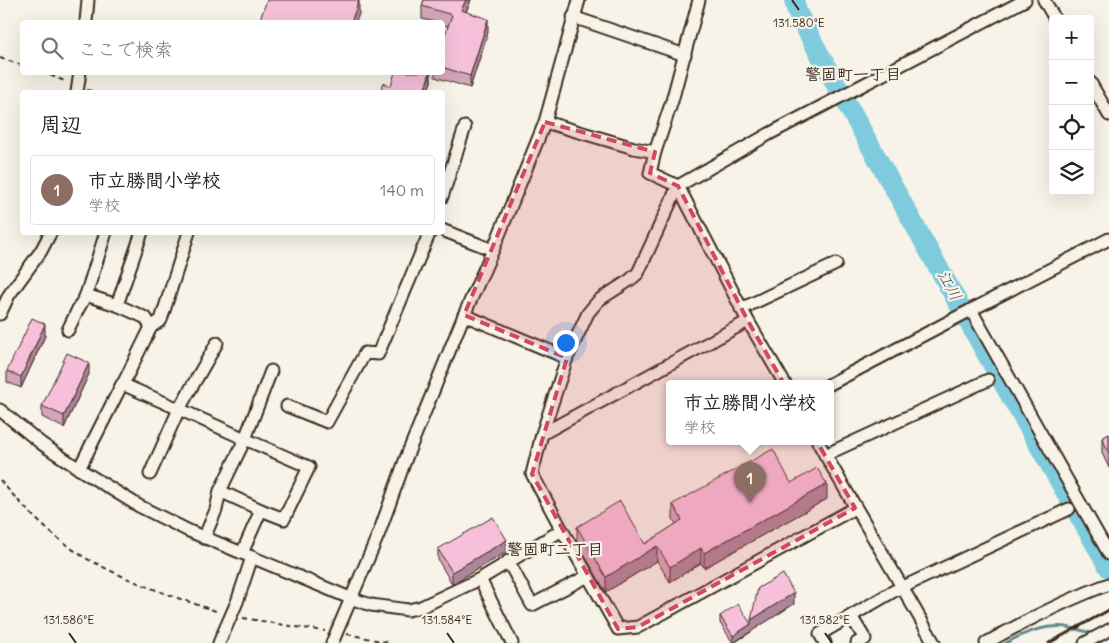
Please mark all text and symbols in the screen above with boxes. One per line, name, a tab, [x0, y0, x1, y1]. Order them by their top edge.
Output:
text: 131.580°E	[773, 15, 825, 30]
map controls	[1049, 15, 1094, 195]
button: +	[1049, 15, 1094, 60]
search box	[20, 20, 445, 75]
icon: search	[38, 34, 66, 62]
text: ここで検索	[78, 37, 173, 61]
button: −	[1049, 60, 1094, 105]
district label: 警固町一丁目	[805, 64, 901, 84]
button: locate	[1049, 105, 1094, 150]
text: 周辺	[40, 111, 82, 138]
button: layers	[1049, 150, 1094, 195]
text: 市立勝間小学校	[88, 168, 221, 192]
text: 1	[54, 180, 60, 200]
text: 140 m	[380, 180, 424, 200]
text: 学校	[88, 195, 120, 215]
water label: 江川	[933, 266, 967, 304]
your location	[553, 330, 579, 356]
popup	[666, 380, 834, 445]
text: 市立勝間小学校	[683, 390, 817, 414]
text: 学校	[683, 417, 716, 437]
pin: 1	[734, 462, 766, 503]
district label: 警固町二丁目	[507, 539, 603, 559]
text: 131.586°E	[44, 612, 94, 627]
text: 131.584°E	[422, 612, 472, 627]
text: 131.582°E	[800, 612, 850, 627]

